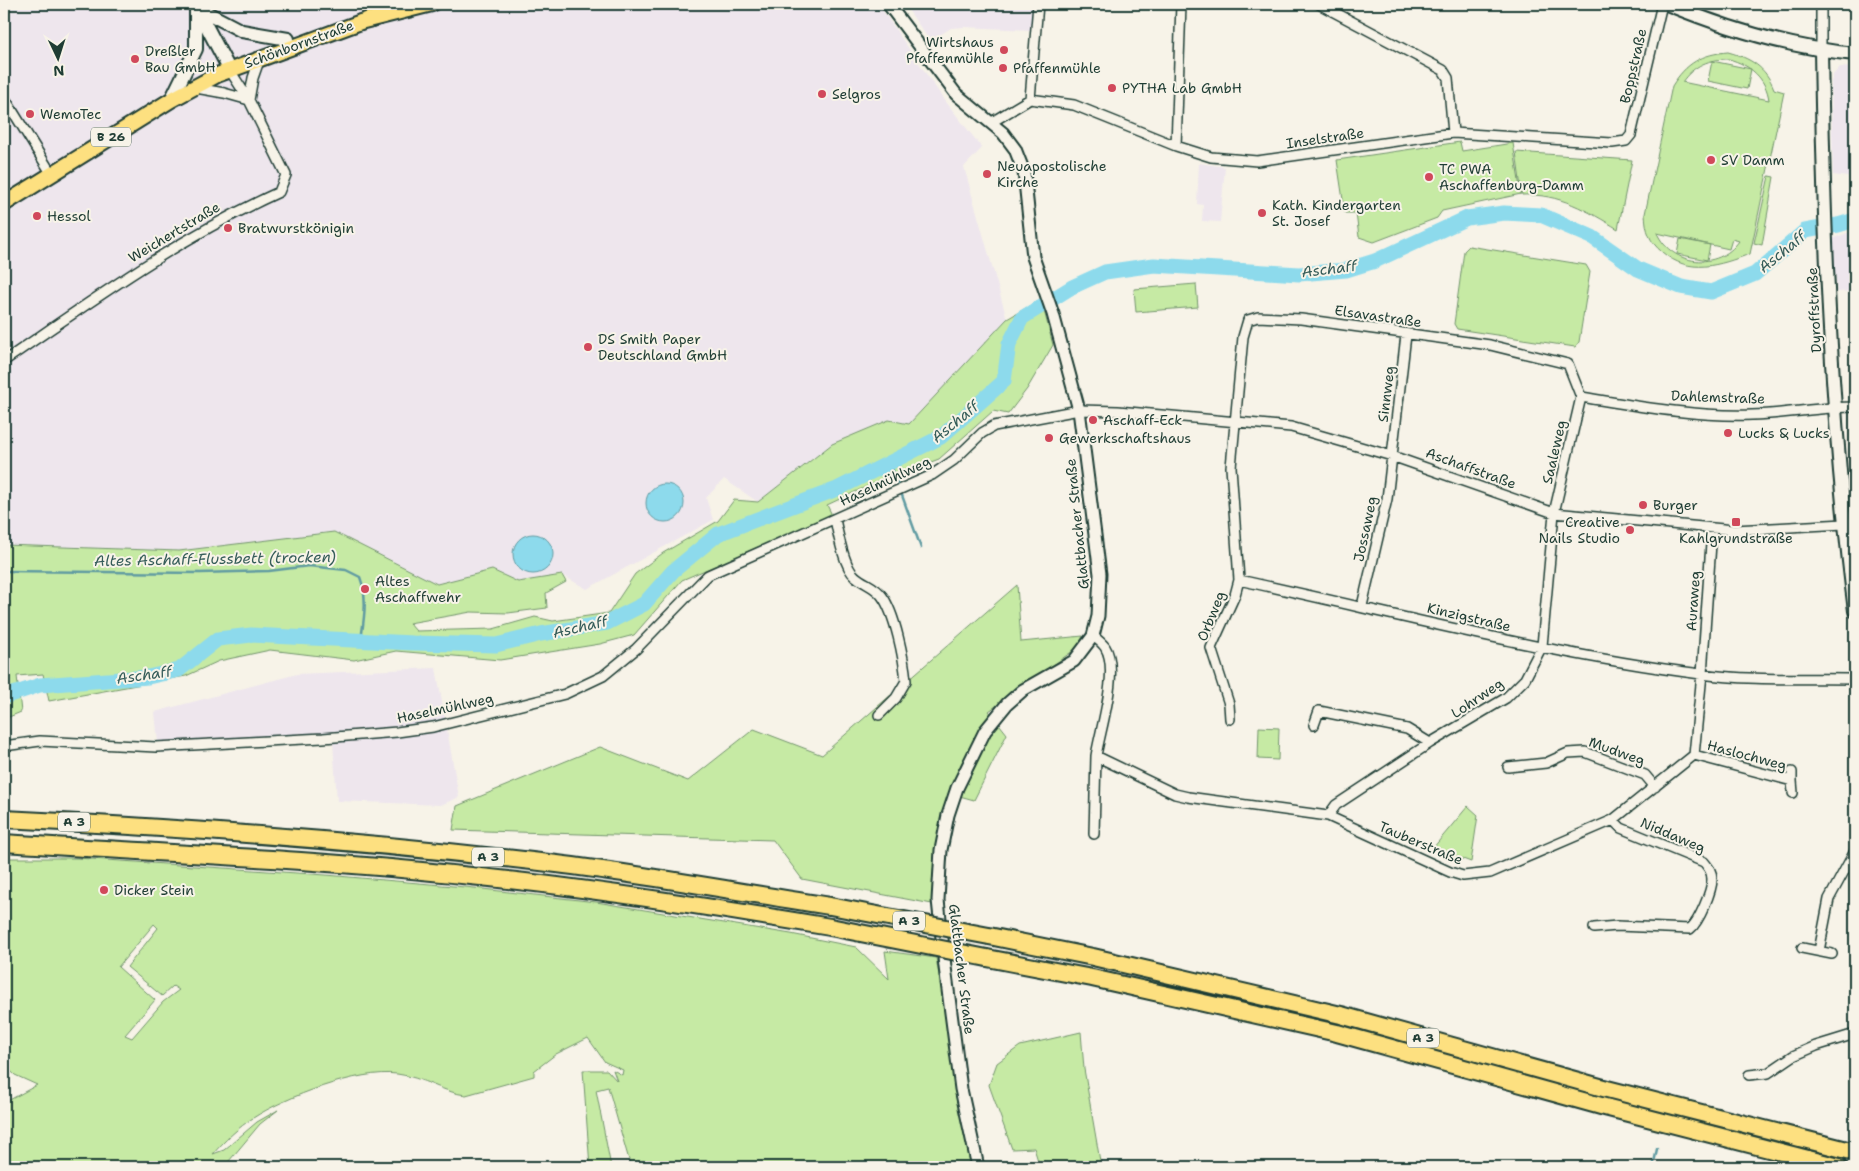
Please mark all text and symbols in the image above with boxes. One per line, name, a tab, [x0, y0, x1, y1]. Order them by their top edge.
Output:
street label: Schönbornstraße	[242, 16, 356, 72]
street label: Boppstraße	[1616, 27, 1650, 105]
north arrow	[32, 32, 82, 82]
place label: Wirtshaus Pfaffenmühle	[906, 33, 994, 67]
place label: Dreßler Bau GmbH	[145, 42, 216, 76]
marker: Wirtshaus Pfaffenmühle	[998, 44, 1010, 56]
marker: Dreßler Bau GmbH	[129, 53, 141, 65]
place label: Pfaffenmühle	[1013, 59, 1101, 77]
text: N	[53, 62, 65, 80]
marker: Pfaffenmühle	[997, 62, 1009, 74]
place label: PYTHA Lab GmbH	[1122, 79, 1242, 97]
marker: PYTHA Lab GmbH	[1106, 82, 1118, 94]
place label: Selgros	[832, 85, 881, 103]
marker: Selgros	[816, 88, 828, 100]
place label: WemoTec	[40, 105, 101, 123]
marker: WemoTec	[24, 108, 36, 120]
street label: Inselstraße	[1285, 124, 1365, 152]
road number: B 26	[91, 128, 131, 146]
place label: SV Damm	[1721, 151, 1785, 169]
marker: SV Damm	[1705, 154, 1717, 166]
place label: Neuapostolische Kirche	[997, 157, 1107, 191]
place label: TC PWA Aschaffenburg-Damm	[1439, 160, 1584, 194]
marker: Neuapostolische Kirche	[981, 168, 993, 180]
marker: TC PWA Aschaffenburg-Damm	[1423, 171, 1435, 183]
place label: Kath. Kindergarten St. Josef	[1272, 196, 1401, 230]
street label: Weichertstraße	[125, 198, 223, 266]
place label: Hessol	[47, 207, 92, 225]
marker: Kath. Kindergarten St. Josef	[1256, 207, 1268, 219]
marker: Hessol	[31, 210, 43, 222]
place label: Bratwurstkönigin	[238, 219, 355, 237]
marker: Bratwurstkönigin	[222, 222, 234, 234]
water label: Aschaff	[1754, 226, 1811, 277]
water label: Aschaff	[1300, 255, 1359, 282]
street label: Dyroffstraße	[1803, 267, 1825, 353]
street label: Elsavastraße	[1333, 301, 1423, 331]
place label: DS Smith Paper Deutschland GmbH	[598, 330, 727, 364]
marker: DS Smith Paper Deutschland GmbH	[582, 341, 594, 353]
street label: Sinnweg	[1374, 365, 1398, 423]
street label: Dahlemstraße	[1671, 386, 1765, 408]
water label: Aschaff	[927, 396, 984, 447]
place label: Aschaff-Eck	[1103, 411, 1182, 429]
marker: Aschaff-Eck	[1087, 414, 1099, 426]
street label: Saaleweg	[1538, 418, 1570, 486]
place label: Lucks & Lucks	[1738, 424, 1830, 442]
marker: Lucks & Lucks	[1722, 427, 1734, 439]
place label: Gewerkschaftshaus	[1059, 429, 1191, 447]
marker: Gewerkschaftshaus	[1043, 432, 1055, 444]
street label: Aschaffstraße	[1423, 443, 1519, 493]
street label: Haselmühlweg	[837, 452, 933, 510]
street label: Glattbacher Straße	[1061, 458, 1093, 590]
street label: Jossaweg	[1349, 495, 1381, 563]
place label: Burger	[1653, 496, 1698, 514]
marker: Burger	[1637, 499, 1649, 511]
place label: Creative Nails Studio	[1538, 513, 1620, 547]
marker: Kahlgrundstraße	[1730, 516, 1742, 528]
marker: Creative Nails Studio	[1624, 524, 1636, 536]
place label: Kahlgrundstraße	[1679, 529, 1793, 547]
water label: Altes Aschaff-Flussbett (trocken)	[94, 547, 336, 571]
street label: Auraweg	[1682, 570, 1704, 632]
place label: Altes Aschaffwehr	[375, 572, 461, 606]
marker: Altes Aschaffwehr	[359, 583, 371, 595]
street label: Orbweg	[1193, 588, 1229, 644]
street label: Kinzigstraße	[1425, 599, 1513, 635]
water label: Aschaff	[551, 611, 611, 643]
water label: Aschaff	[115, 661, 175, 689]
street label: Lohrweg	[1448, 674, 1506, 722]
street label: Haselmühlweg	[395, 689, 495, 727]
street label: Mudweg	[1586, 733, 1648, 769]
street label: Haslochweg	[1705, 736, 1789, 774]
road number: A 3	[58, 812, 90, 832]
street label: Niddaweg	[1638, 813, 1708, 857]
street label: Tauberstraße	[1376, 817, 1466, 869]
road number: A 3	[472, 848, 504, 866]
place label: Dicker Stein	[114, 881, 194, 899]
marker: Dicker Stein	[98, 884, 110, 896]
street label: Glattbacher Straße	[945, 903, 979, 1035]
road number: A 3	[893, 911, 925, 930]
road number: A 3	[1407, 1028, 1439, 1048]

